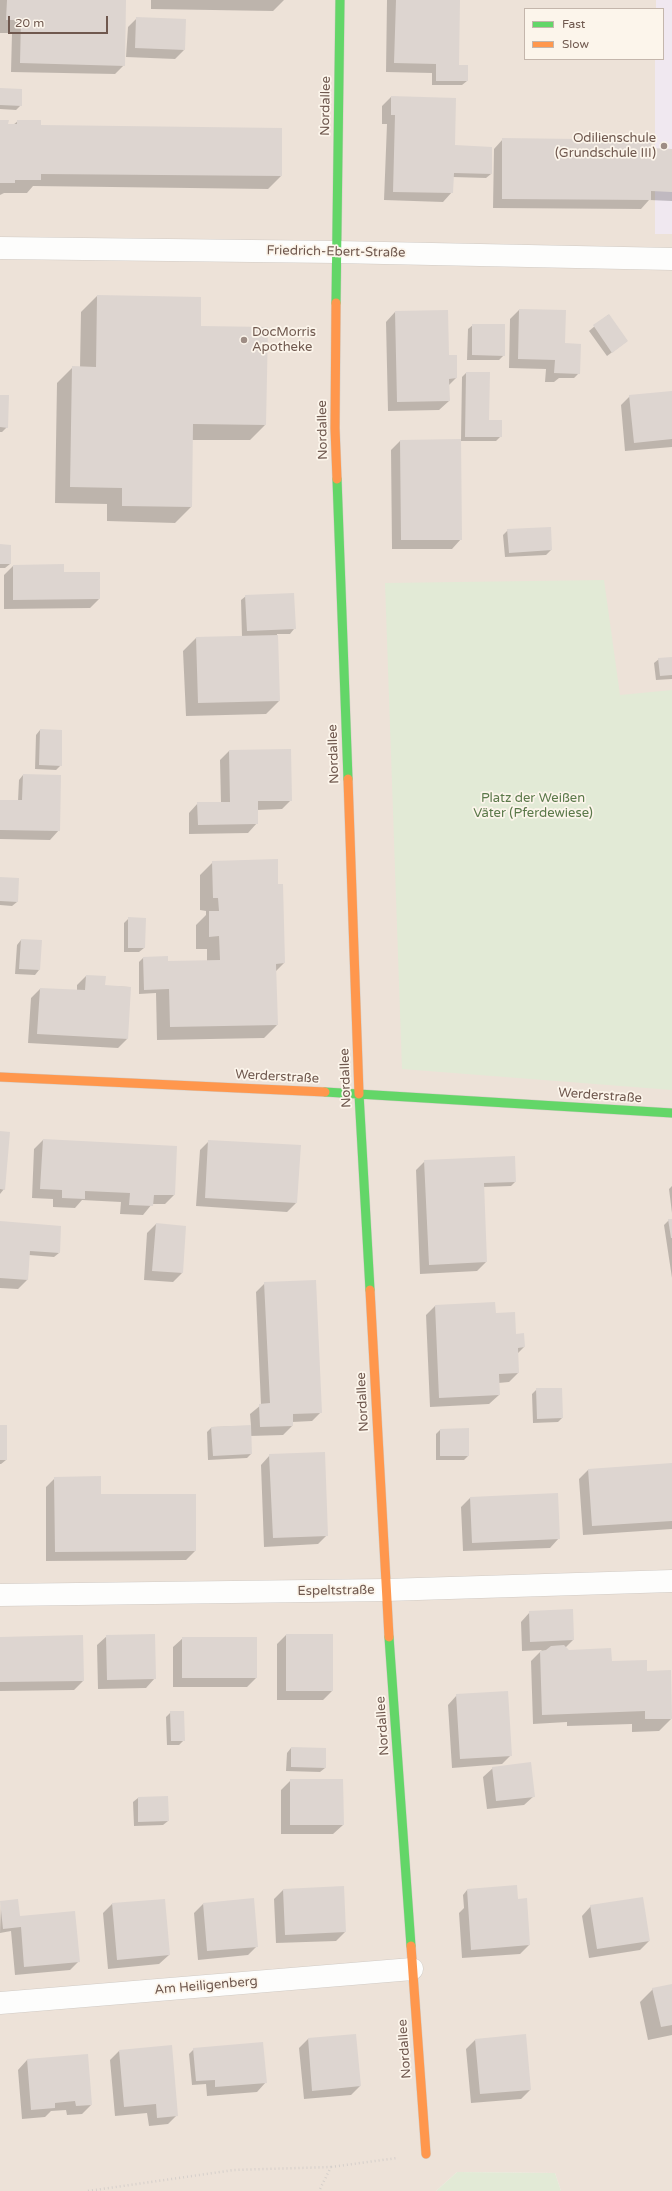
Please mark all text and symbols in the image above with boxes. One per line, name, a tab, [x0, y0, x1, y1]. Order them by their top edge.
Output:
scale bar	[10, 8, 110, 34]
legend	[524, 8, 664, 60]
text: 20 m	[15, 16, 44, 30]
text: Fast	[562, 17, 585, 31]
text: Slow	[562, 37, 589, 51]
street label: Nordallee	[318, 76, 334, 136]
place label: Odilienschule (Grundschule III)	[555, 131, 656, 162]
marker: Odilienschule (Grundschule III)	[659, 141, 669, 151]
street label: Friedrich-Ebert-Straße	[266, 243, 406, 261]
place label: DocMorris Apotheke	[252, 325, 316, 356]
marker: DocMorris Apotheke	[239, 335, 249, 345]
street label: Nordallee	[315, 400, 331, 460]
street label: Nordallee	[325, 724, 343, 784]
park label: Platz der Weißen Väter (Pferdewiese)	[473, 791, 593, 822]
street label: Nordallee	[337, 1048, 355, 1108]
street label: Werderstraße	[235, 1067, 319, 1087]
street label: Werderstraße	[558, 1085, 642, 1107]
street label: Nordallee	[354, 1372, 372, 1432]
street label: Espeltstraße	[297, 1583, 375, 1599]
street label: Nordallee	[373, 1696, 393, 1756]
street label: Am Heiligenberg	[154, 1974, 258, 1998]
street label: Nordallee	[395, 2019, 415, 2079]

